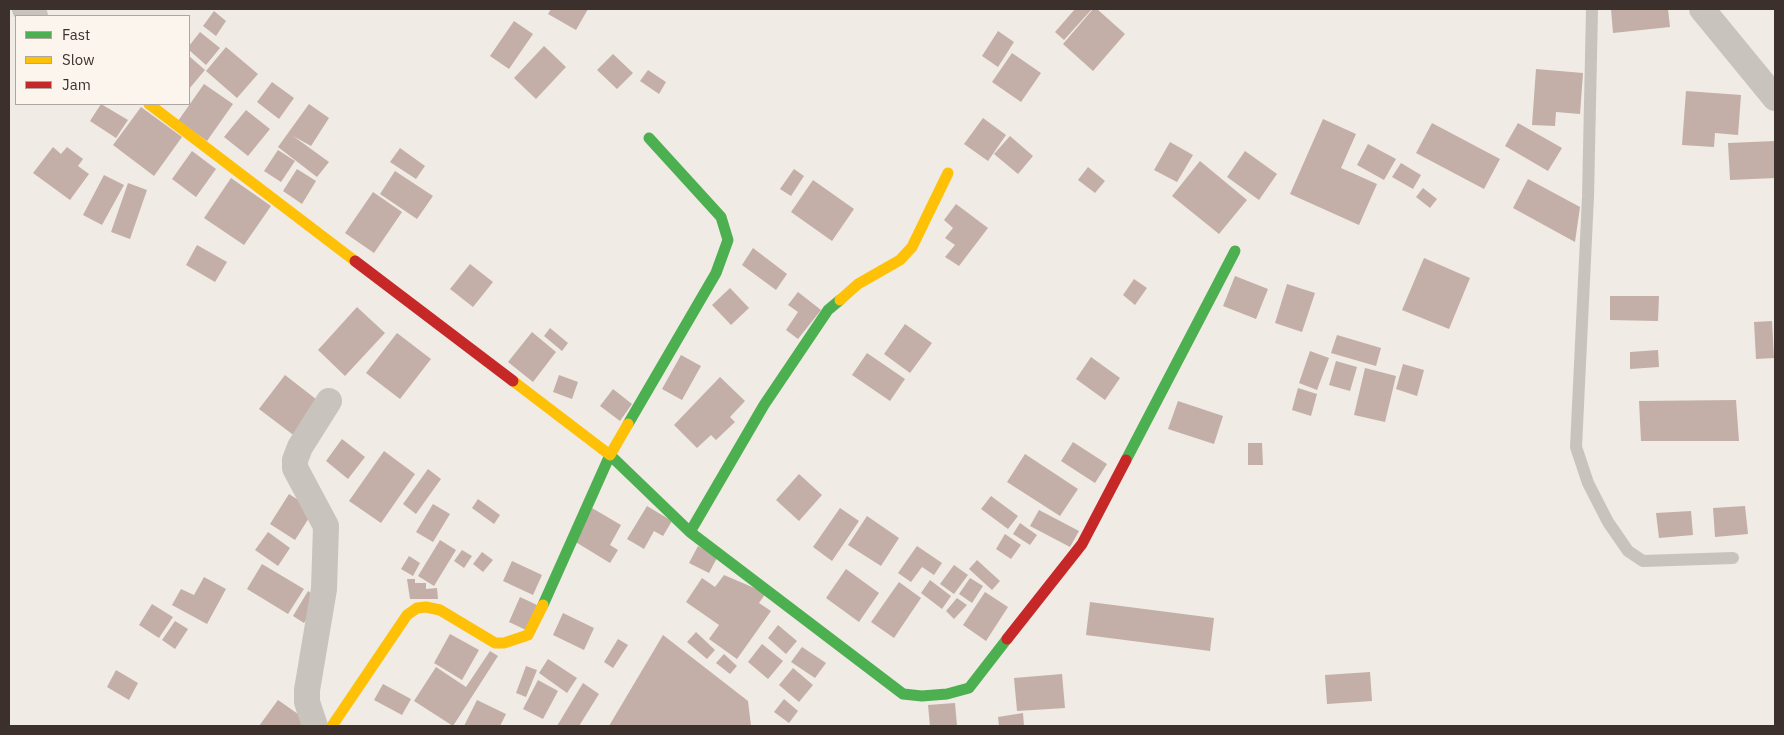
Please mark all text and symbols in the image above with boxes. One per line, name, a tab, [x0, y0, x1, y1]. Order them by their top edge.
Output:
legend	[15, 15, 190, 105]
text: Fast	[62, 25, 90, 44]
text: Slow	[62, 50, 95, 69]
text: Jam	[62, 75, 91, 94]

